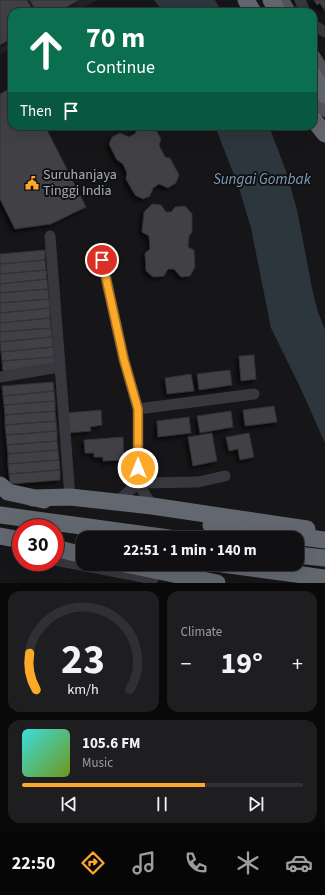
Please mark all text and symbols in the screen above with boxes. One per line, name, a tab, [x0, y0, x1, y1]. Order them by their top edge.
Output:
text: 70 m	[86, 18, 145, 58]
icon: ahead	[20, 24, 72, 76]
text: Continue	[86, 55, 155, 80]
icon: arrive	[60, 100, 82, 122]
text: Then	[20, 101, 52, 122]
place label: Suruhanjaya Tinggi India	[43, 165, 117, 201]
water label: Sungai Gombak	[213, 169, 312, 190]
public building icon: Suruhanjaya Tinggi India	[24, 175, 40, 191]
pin	[85, 243, 119, 277]
icon: arrive	[91, 249, 113, 271]
position arrow	[117, 447, 159, 489]
speed limit sign: 30	[12, 519, 64, 571]
text: 22:51 · 1 min · 140 m	[123, 540, 257, 561]
text: Climate	[181, 623, 222, 641]
text: 23	[61, 629, 105, 689]
text: 19°	[220, 642, 263, 685]
text: −	[181, 648, 191, 680]
text: +	[292, 648, 303, 680]
text: km/h	[67, 678, 99, 699]
text: 105.6 FM	[82, 733, 140, 754]
text: Music	[82, 754, 113, 772]
icon: previous	[58, 793, 80, 815]
icon: pause	[151, 793, 173, 815]
icon: next	[245, 793, 267, 815]
icon: directions	[79, 849, 107, 877]
icon: music	[130, 849, 158, 877]
icon: phone	[182, 849, 210, 877]
icon: climate	[234, 849, 262, 877]
icon: car	[285, 849, 313, 877]
text: 22:50	[12, 851, 55, 876]

